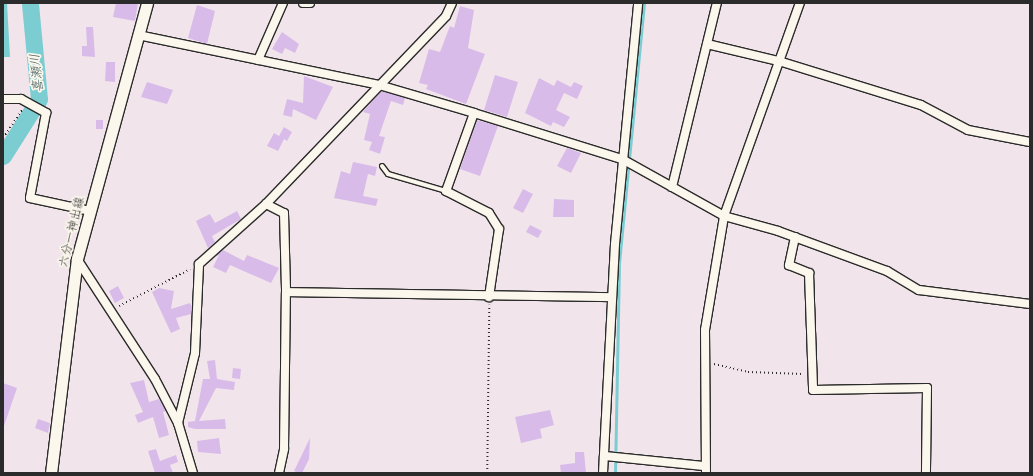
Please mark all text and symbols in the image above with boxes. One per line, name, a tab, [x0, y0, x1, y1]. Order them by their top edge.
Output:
water label: 喜瀬川	[27, 53, 47, 93]
street label: 六分一神出線	[56, 195, 88, 269]

